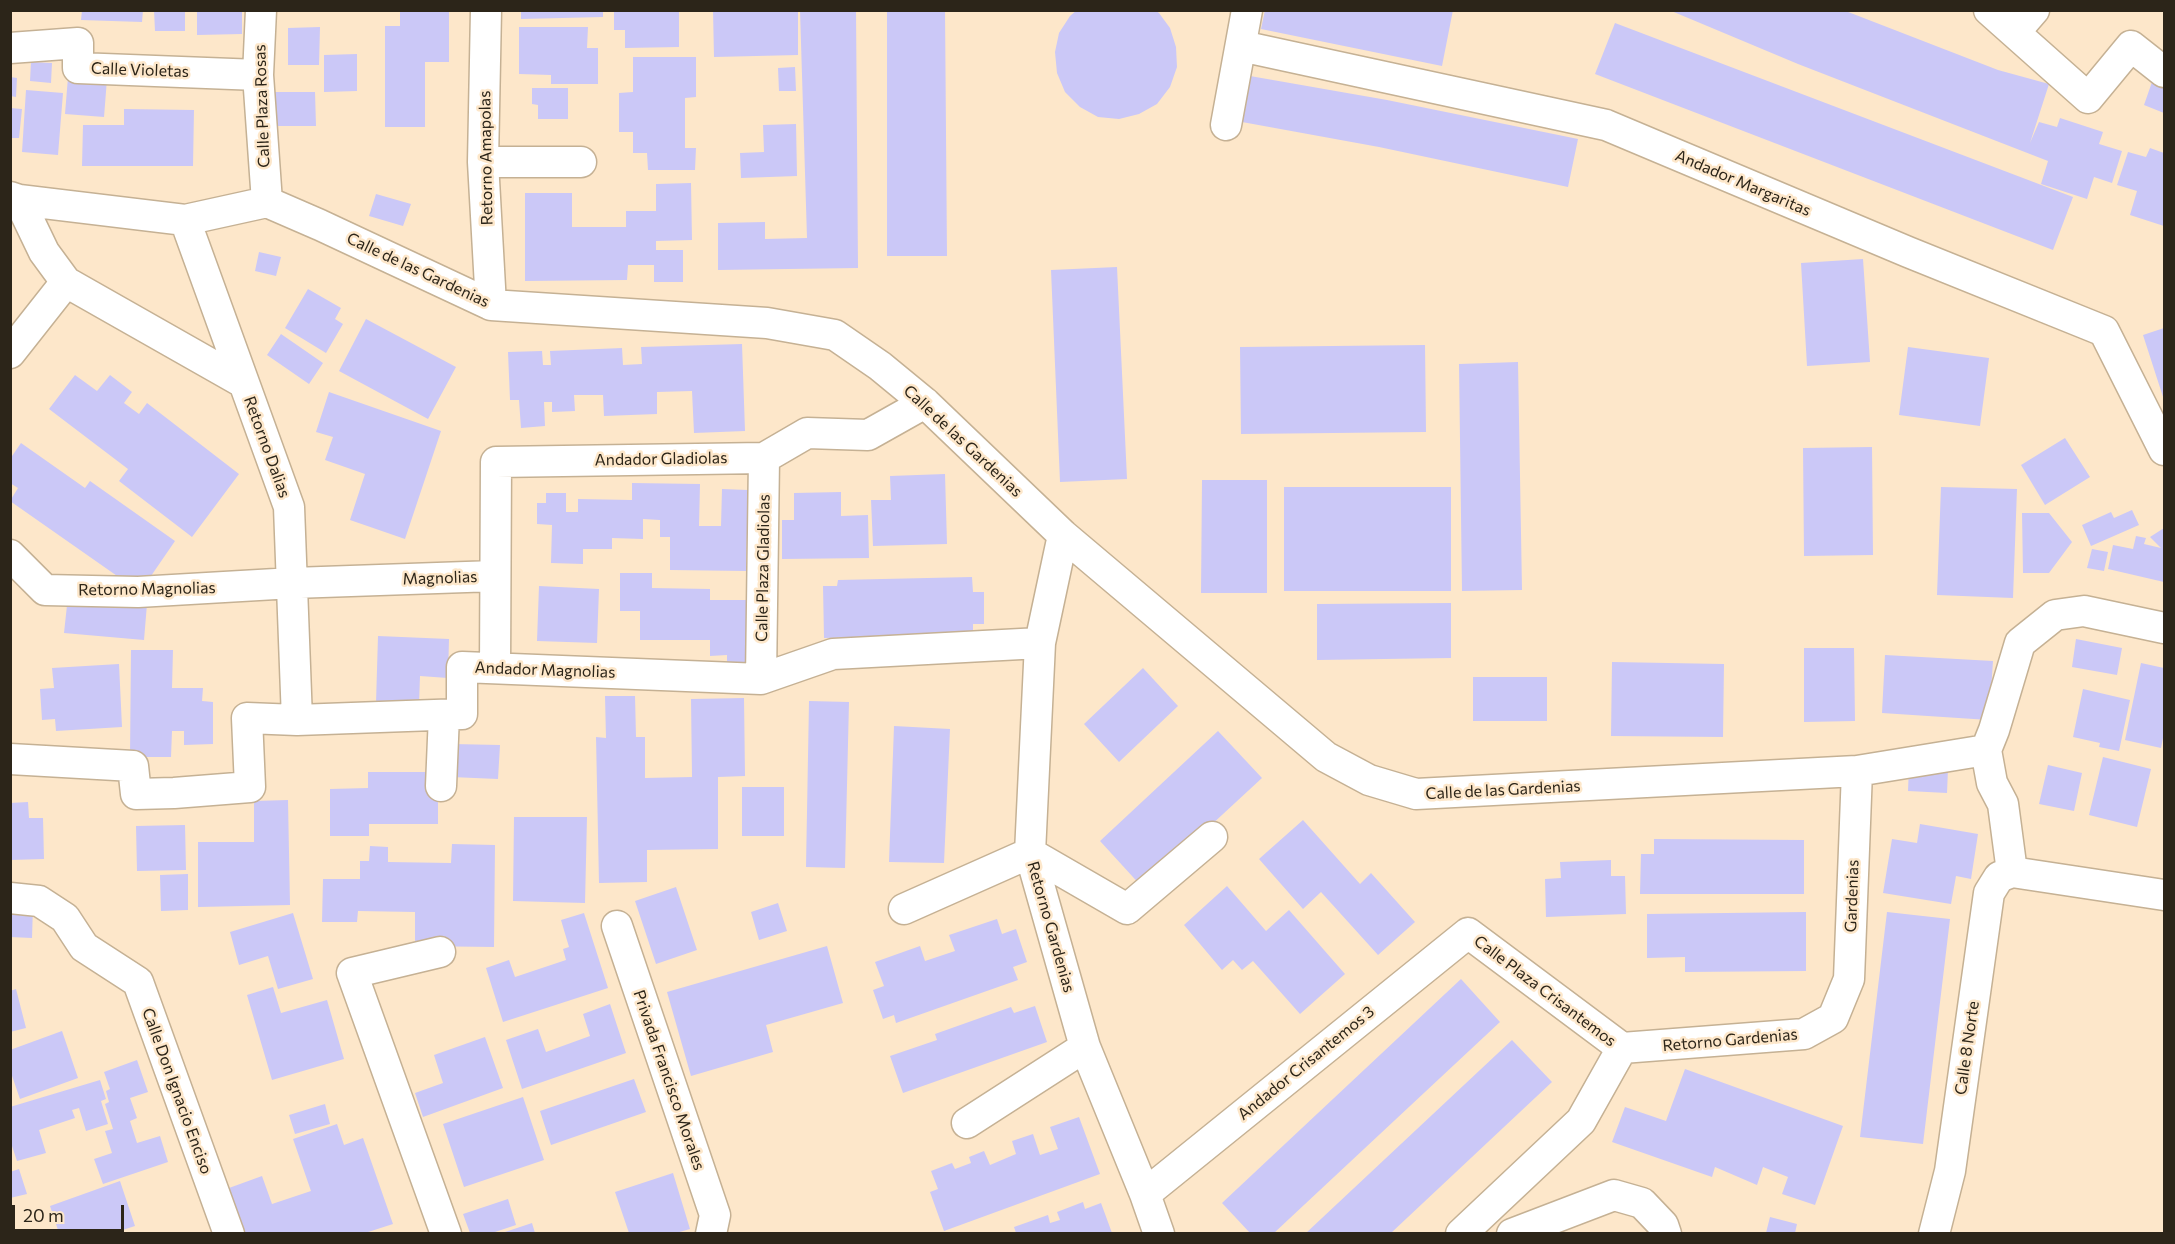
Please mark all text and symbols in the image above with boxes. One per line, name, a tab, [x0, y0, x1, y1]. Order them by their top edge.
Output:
street label: Calle Plaza Rosas	[250, 44, 274, 168]
street label: Calle Violetas	[91, 59, 189, 81]
street label: Retorno Amapolas	[475, 90, 497, 226]
street label: Andador Margaritas	[1672, 146, 1814, 220]
street label: Calle de las Gardenias	[344, 228, 492, 312]
street label: Calle de las Gardenias	[900, 381, 1026, 501]
street label: Retorno Dalias	[240, 394, 294, 500]
street label: Andador Gladiolas	[594, 448, 728, 470]
street label: Calle Plaza Gladiolas	[752, 494, 774, 642]
street label: Magnolias	[402, 567, 478, 589]
street label: Retorno Magnolias	[78, 578, 216, 600]
street label: Andador Magnolias	[474, 658, 616, 682]
street label: Calle de las Gardenias	[1425, 776, 1581, 804]
street label: Retorno Gardenias	[1023, 859, 1079, 995]
street label: Gardenias	[1841, 859, 1863, 933]
street label: Calle Plaza Crisantemos	[1470, 931, 1620, 1051]
street label: Privada Francisco Morales	[629, 987, 709, 1173]
street label: Calle 8 Norte	[1951, 1000, 1983, 1096]
street label: Andador Crisantemos 3	[1234, 1002, 1378, 1124]
street label: Calle Don Ignacio Enciso	[138, 1005, 216, 1177]
street label: Retorno Gardenias	[1662, 1025, 1798, 1055]
scale bar	[15, 1193, 128, 1231]
text: 20 m	[23, 1204, 64, 1226]

